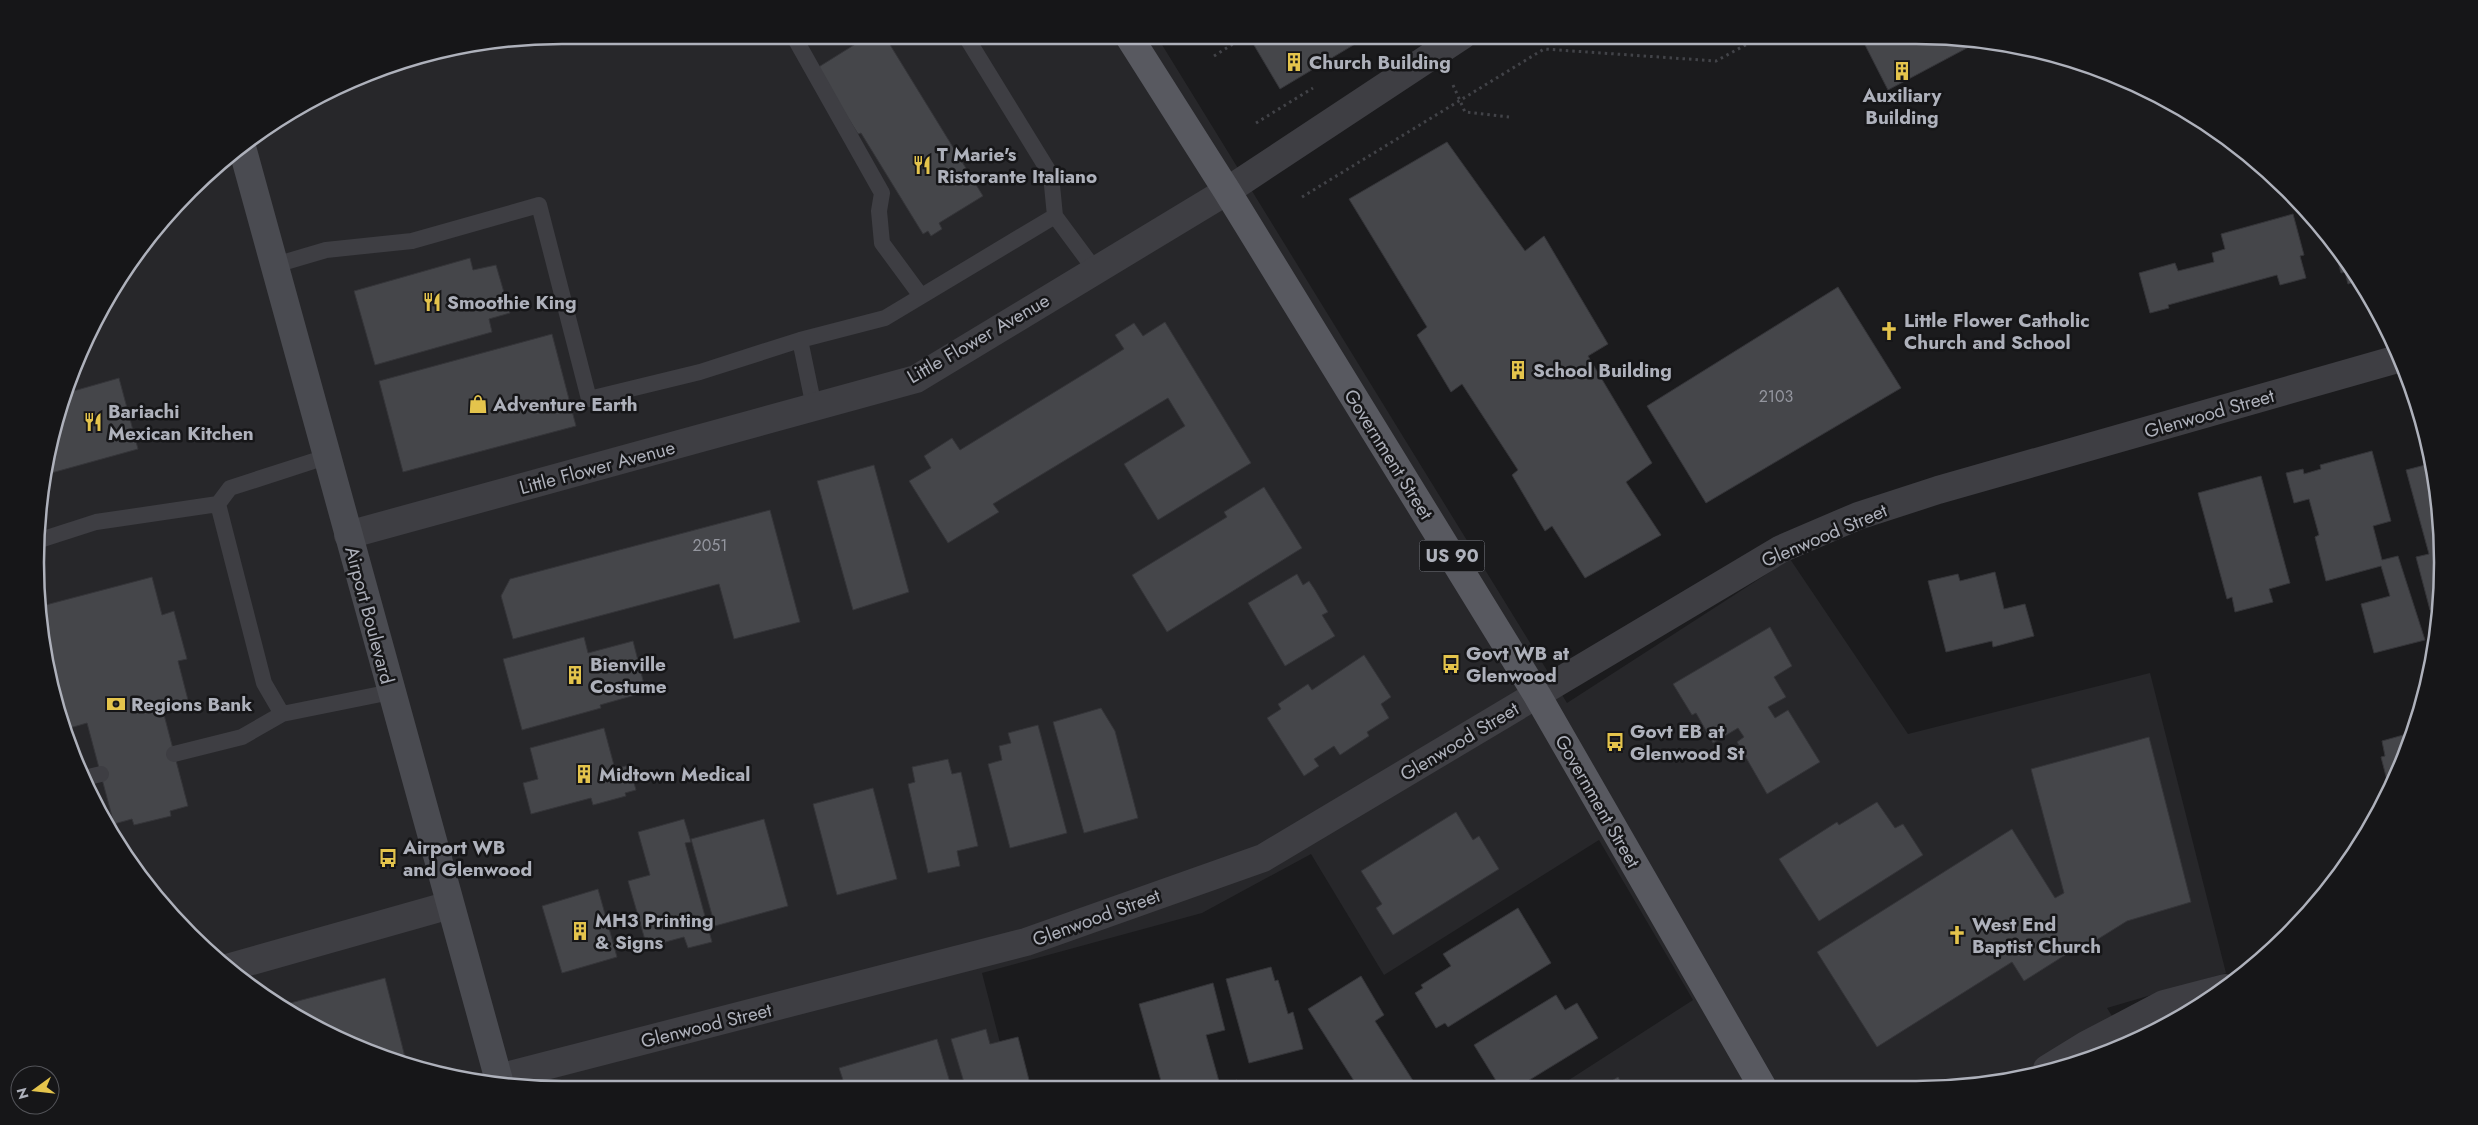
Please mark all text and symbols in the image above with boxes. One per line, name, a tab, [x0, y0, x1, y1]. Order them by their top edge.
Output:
place label: Church Building	[1309, 49, 1451, 76]
building icon: Church Building	[1283, 51, 1305, 73]
building icon: Auxiliary Building	[1891, 60, 1913, 82]
place label: Auxiliary Building	[1862, 82, 1942, 131]
place label: T Marie's Ristorante Italiano	[937, 141, 1097, 190]
restaurant icon: T Marie's Ristorante Italiano	[911, 154, 933, 176]
street label: Little Flower Avenue	[902, 287, 1055, 390]
place label: Smoothie King	[447, 289, 577, 316]
restaurant icon: Smoothie King	[421, 291, 443, 313]
place label: Little Flower Catholic Church and School	[1904, 307, 2090, 356]
church icon: Little Flower Catholic Church and School	[1878, 320, 1900, 342]
place label: School Building	[1533, 357, 1672, 384]
building icon: School Building	[1507, 359, 1529, 381]
street label: Glenwood Street	[2141, 382, 2278, 445]
street label: Government Street	[1338, 384, 1440, 525]
house number: 2103	[1759, 385, 1794, 408]
place label: Adventure Earth	[492, 391, 638, 418]
shop icon: Adventure Earth	[467, 393, 489, 415]
place label: Bariachi Mexican Kitchen	[108, 398, 254, 447]
restaurant icon: Bariachi Mexican Kitchen	[82, 411, 104, 433]
street label: Little Flower Avenue	[516, 434, 678, 501]
street label: Glenwood Street	[1757, 497, 1892, 574]
house number: 2051	[693, 534, 727, 557]
road number: US 90	[1420, 540, 1484, 572]
street label: Airport Boulevard	[338, 543, 401, 687]
place label: Govt WB at Glenwood	[1466, 640, 1569, 689]
place label: Bienville Costume	[590, 651, 667, 700]
bus stop icon: Govt WB at Glenwood	[1440, 653, 1462, 675]
building icon: Bienville Costume	[564, 664, 586, 686]
place label: Regions Bank	[131, 691, 252, 718]
bank icon: Regions Bank	[105, 693, 127, 715]
street label: Glenwood Street	[1395, 695, 1524, 788]
place label: Govt EB at Glenwood St	[1630, 718, 1744, 767]
street label: Government Street	[1549, 730, 1647, 873]
bus stop icon: Govt EB at Glenwood St	[1604, 731, 1626, 753]
place label: Midtown Medical	[599, 761, 751, 788]
building icon: Midtown Medical	[573, 763, 595, 785]
place label: Airport WB and Glenwood	[402, 834, 532, 883]
bus stop icon: Airport WB and Glenwood	[377, 847, 399, 869]
street label: Glenwood Street	[1029, 882, 1164, 953]
place label: MH3 Printing & Signs	[595, 907, 714, 956]
place label: West End Baptist Church	[1972, 911, 2101, 960]
building icon: MH3 Printing & Signs	[569, 920, 591, 942]
church icon: West End Baptist Church	[1946, 924, 1968, 946]
street label: Glenwood Street	[638, 996, 775, 1055]
north arrow	[10, 1065, 60, 1115]
text: N	[11, 1085, 34, 1101]

